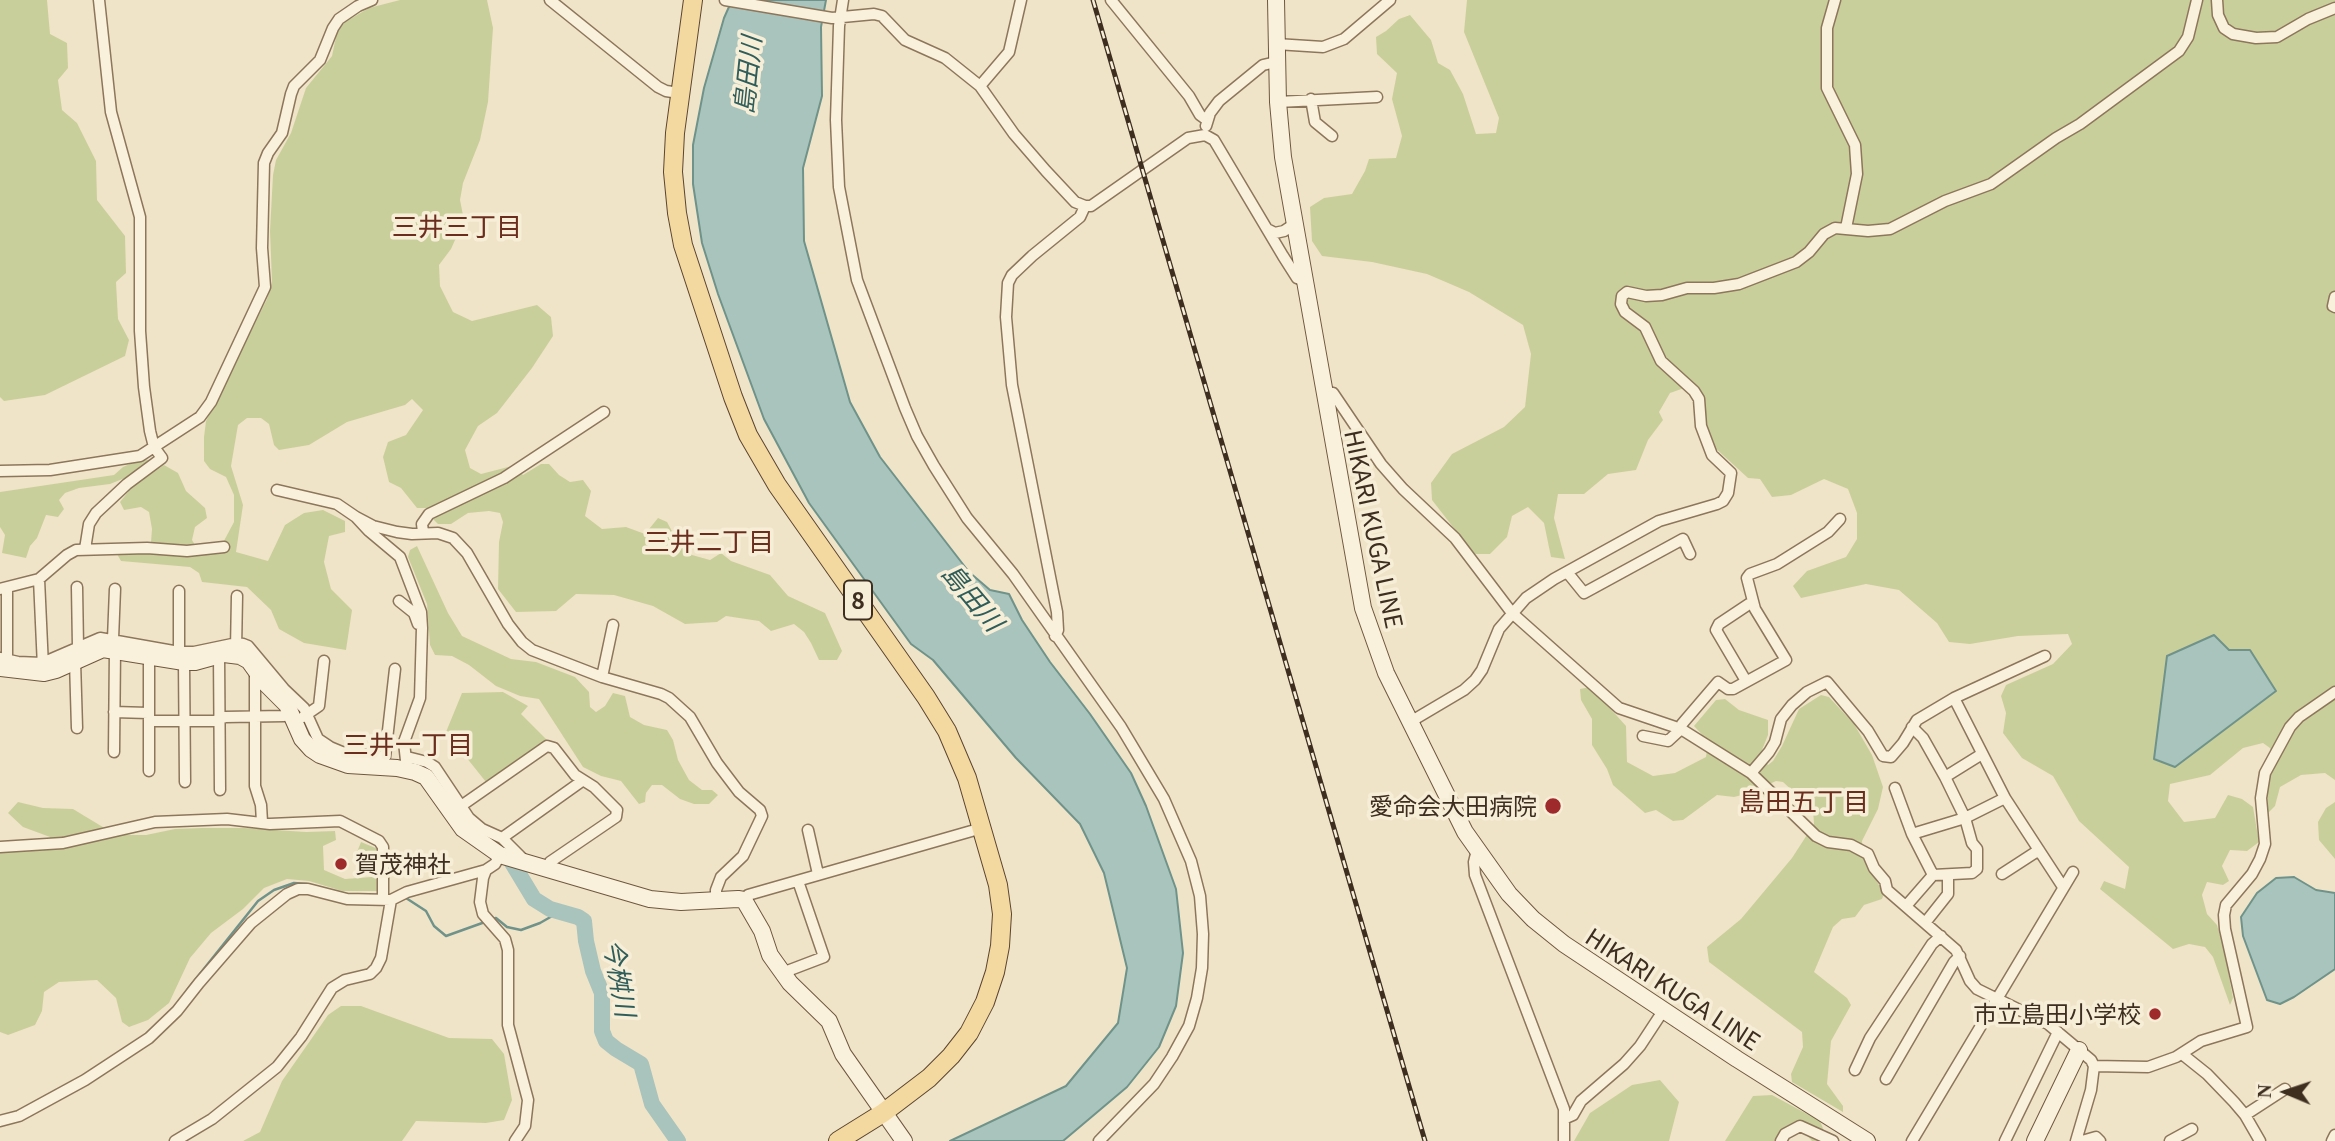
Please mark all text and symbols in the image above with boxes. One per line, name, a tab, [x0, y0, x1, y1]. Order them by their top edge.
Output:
water label: 島田川	[727, 35, 767, 115]
district label: 三井三丁目	[392, 210, 522, 242]
street label: HIKARI KUGA LINE	[1339, 427, 1409, 631]
district label: 三井二丁目	[644, 525, 774, 557]
water label: 島田川	[936, 557, 1010, 637]
road number: 8	[844, 580, 872, 620]
district label: 三井一丁目	[343, 728, 473, 760]
district label: 島田五丁目	[1739, 785, 1869, 817]
place label: 愛命会大田病院	[1369, 792, 1537, 820]
marker: 愛命会大田病院	[1543, 796, 1563, 816]
place label: 賀茂神社	[355, 850, 451, 878]
marker: 賀茂神社	[333, 856, 349, 872]
street label: HIKARI KUGA LINE	[1580, 922, 1766, 1056]
water label: 今桝川	[598, 937, 642, 1019]
place label: 市立島田小学校	[1973, 1000, 2141, 1028]
marker: 市立島田小学校	[2147, 1006, 2163, 1022]
north arrow	[2251, 1057, 2321, 1127]
text: N	[2254, 1084, 2275, 1098]

